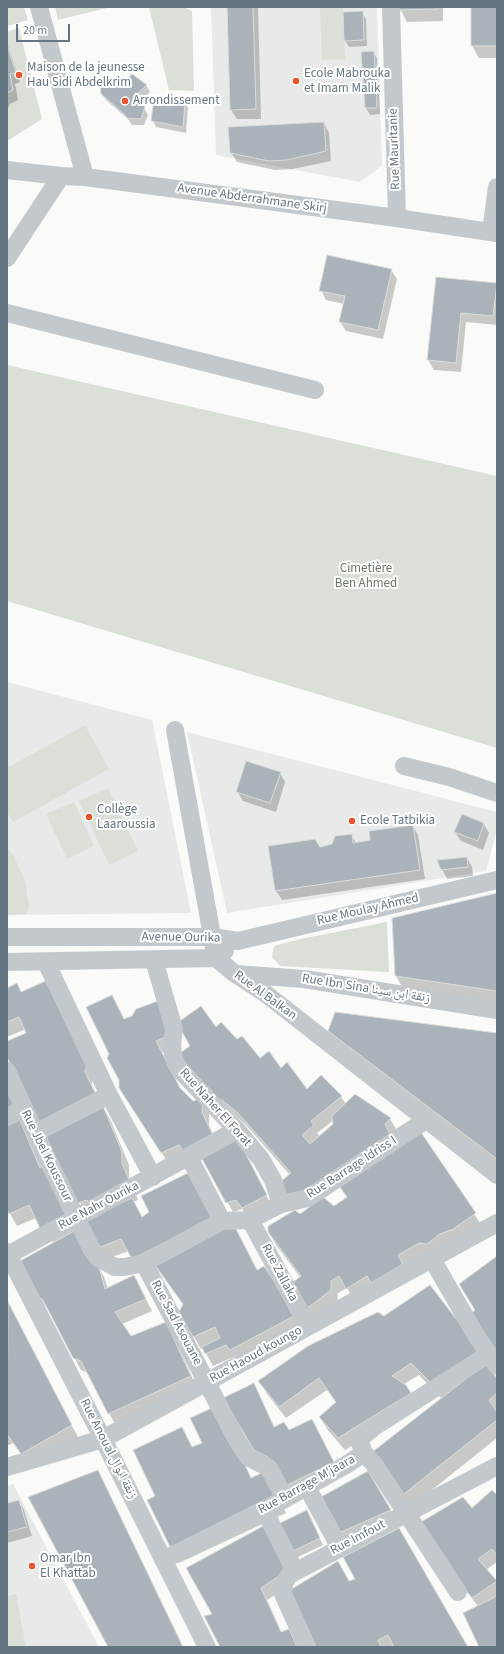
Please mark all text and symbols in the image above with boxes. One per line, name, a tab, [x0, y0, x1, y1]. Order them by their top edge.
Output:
scale bar	[18, 16, 72, 42]
text: 20 m	[23, 22, 47, 39]
place label: Maison de la jeunesse Hau Sidi Abdelkrim	[27, 60, 145, 91]
place label: Ecole Mabrouka et Imam Malik	[304, 66, 390, 97]
marker: Maison de la jeunesse Hau Sidi Abdelkrim	[14, 70, 24, 80]
marker: Ecole Mabrouka et Imam Malik	[291, 76, 301, 86]
place label: Arrondissement	[133, 93, 220, 109]
marker: Arrondissement	[120, 96, 130, 106]
street label: Rue Mauritanie	[386, 108, 404, 190]
street label: Avenue Abderrahmane Skirj	[176, 181, 328, 217]
park label: Cimetière Ben Ahmed	[335, 561, 397, 592]
place label: Collège Laaroussia	[97, 802, 156, 833]
marker: Collège Laaroussia	[84, 812, 94, 822]
place label: Ecole Tatbikia	[360, 813, 435, 829]
marker: Ecole Tatbikia	[347, 816, 357, 826]
street label: Rue Moulay Ahmed	[315, 891, 421, 929]
street label: Avenue Ourika	[141, 930, 221, 946]
street label: Rue Al Balkan	[230, 968, 300, 1024]
street label: Rue Ibn Sina زنقة ابن سينا	[301, 971, 431, 1007]
street label: Rue Naher El Forat	[176, 1066, 254, 1150]
street label: Rue Jbel Koussour	[17, 1107, 75, 1205]
street label: Rue Barrage Idriss I	[304, 1133, 400, 1203]
street label: Rue Nahr Ourika	[56, 1178, 142, 1234]
street label: Rue Zallaka	[257, 1242, 301, 1304]
street label: Rue Sad Asouane	[147, 1278, 205, 1368]
street label: Rue Haoud koungo	[207, 1323, 305, 1387]
street label: Rue Anoual زنقة انوال	[76, 1396, 140, 1502]
street label: Rue Barrage M'jaara	[256, 1452, 358, 1518]
street label: Rue Imfout	[328, 1517, 388, 1559]
place label: Omar Ibn El Khattab	[40, 1551, 96, 1582]
marker: Omar Ibn El Khattab	[27, 1561, 37, 1571]

